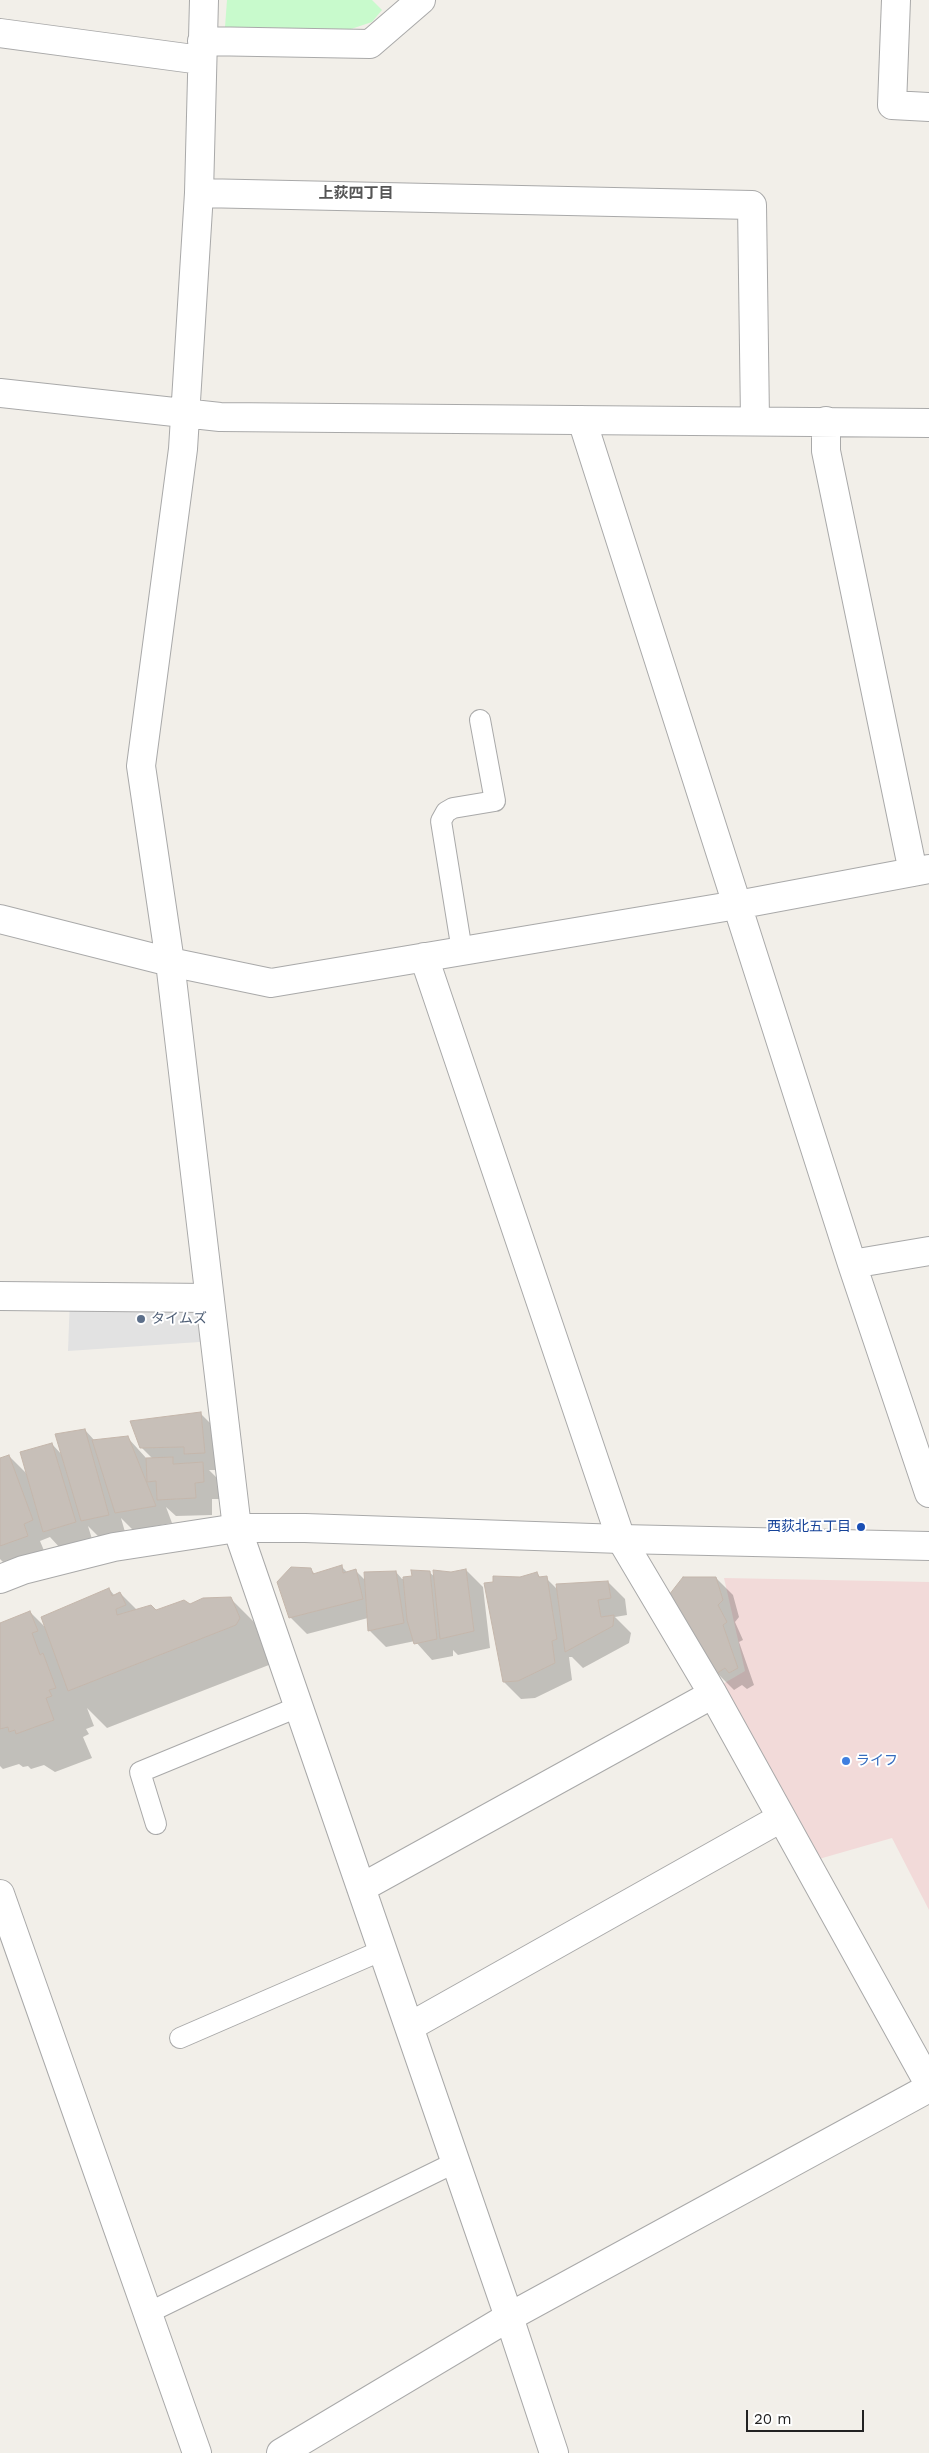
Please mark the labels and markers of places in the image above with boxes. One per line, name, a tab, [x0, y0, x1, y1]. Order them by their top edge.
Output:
place label: タイムズ	[151, 1311, 207, 1327]
marker: タイムズ	[135, 1313, 147, 1325]
place label: 西荻北五丁目	[767, 1519, 851, 1535]
marker: 西荻北五丁目	[855, 1521, 867, 1533]
place label: ライフ	[856, 1753, 898, 1769]
marker: ライフ	[840, 1755, 852, 1767]

